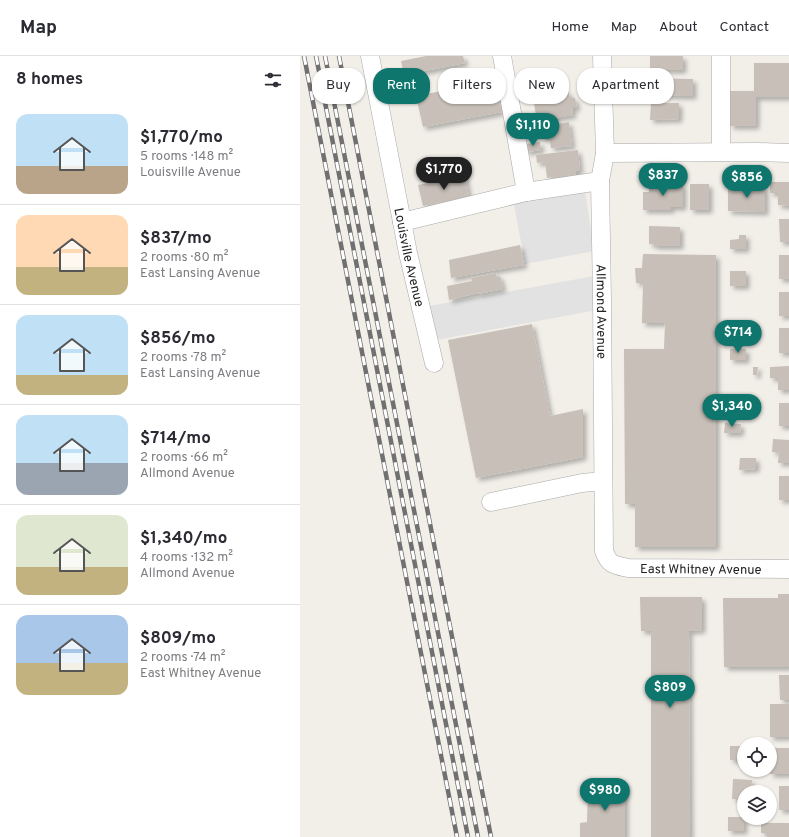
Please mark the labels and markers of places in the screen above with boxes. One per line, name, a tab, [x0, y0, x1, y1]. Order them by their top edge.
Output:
pin: $1,110	[500, 113, 566, 147]
pin: $1,770	[411, 157, 477, 191]
pin: $837	[639, 163, 687, 197]
pin: $856	[723, 165, 771, 199]
pin: $714	[714, 320, 762, 354]
pin: $1,340	[699, 394, 765, 428]
pin: $809	[646, 675, 694, 709]
pin: $980	[581, 778, 629, 812]

